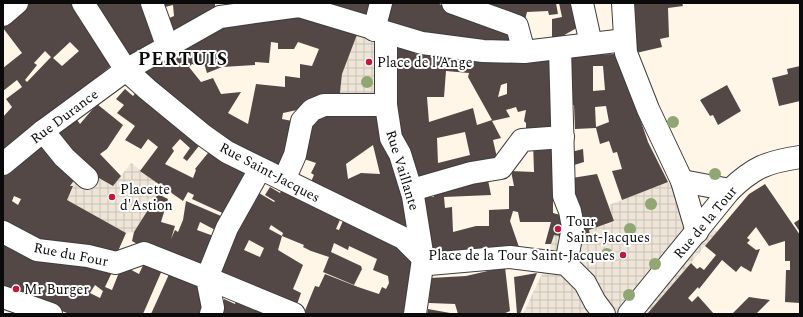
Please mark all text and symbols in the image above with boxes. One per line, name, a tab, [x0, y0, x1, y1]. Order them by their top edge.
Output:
district label: PERTUIS	[138, 46, 228, 73]
place label: Place de l'Ange	[377, 52, 473, 73]
marker: Place de l'Ange	[364, 57, 374, 67]
street label: Rue Durance	[26, 84, 103, 149]
street label: Rue Vaillante	[380, 127, 425, 213]
street label: Rue Saint-Jacques	[216, 137, 324, 208]
place label: Placette d'Astion	[120, 179, 173, 216]
street label: Rue de la Tour	[669, 181, 743, 263]
marker: Placette d'Astion	[107, 192, 117, 202]
place label: Tour Saint-Jacques	[566, 211, 650, 248]
marker: Tour Saint-Jacques	[553, 224, 563, 234]
street label: Rue du Four	[32, 237, 110, 272]
place label: Place de la Tour Saint-Jacques	[428, 245, 615, 266]
marker: Place de la Tour Saint-Jacques	[618, 250, 628, 260]
place label: Mr Burger	[24, 279, 89, 300]
marker: Mr Burger	[11, 284, 21, 294]

